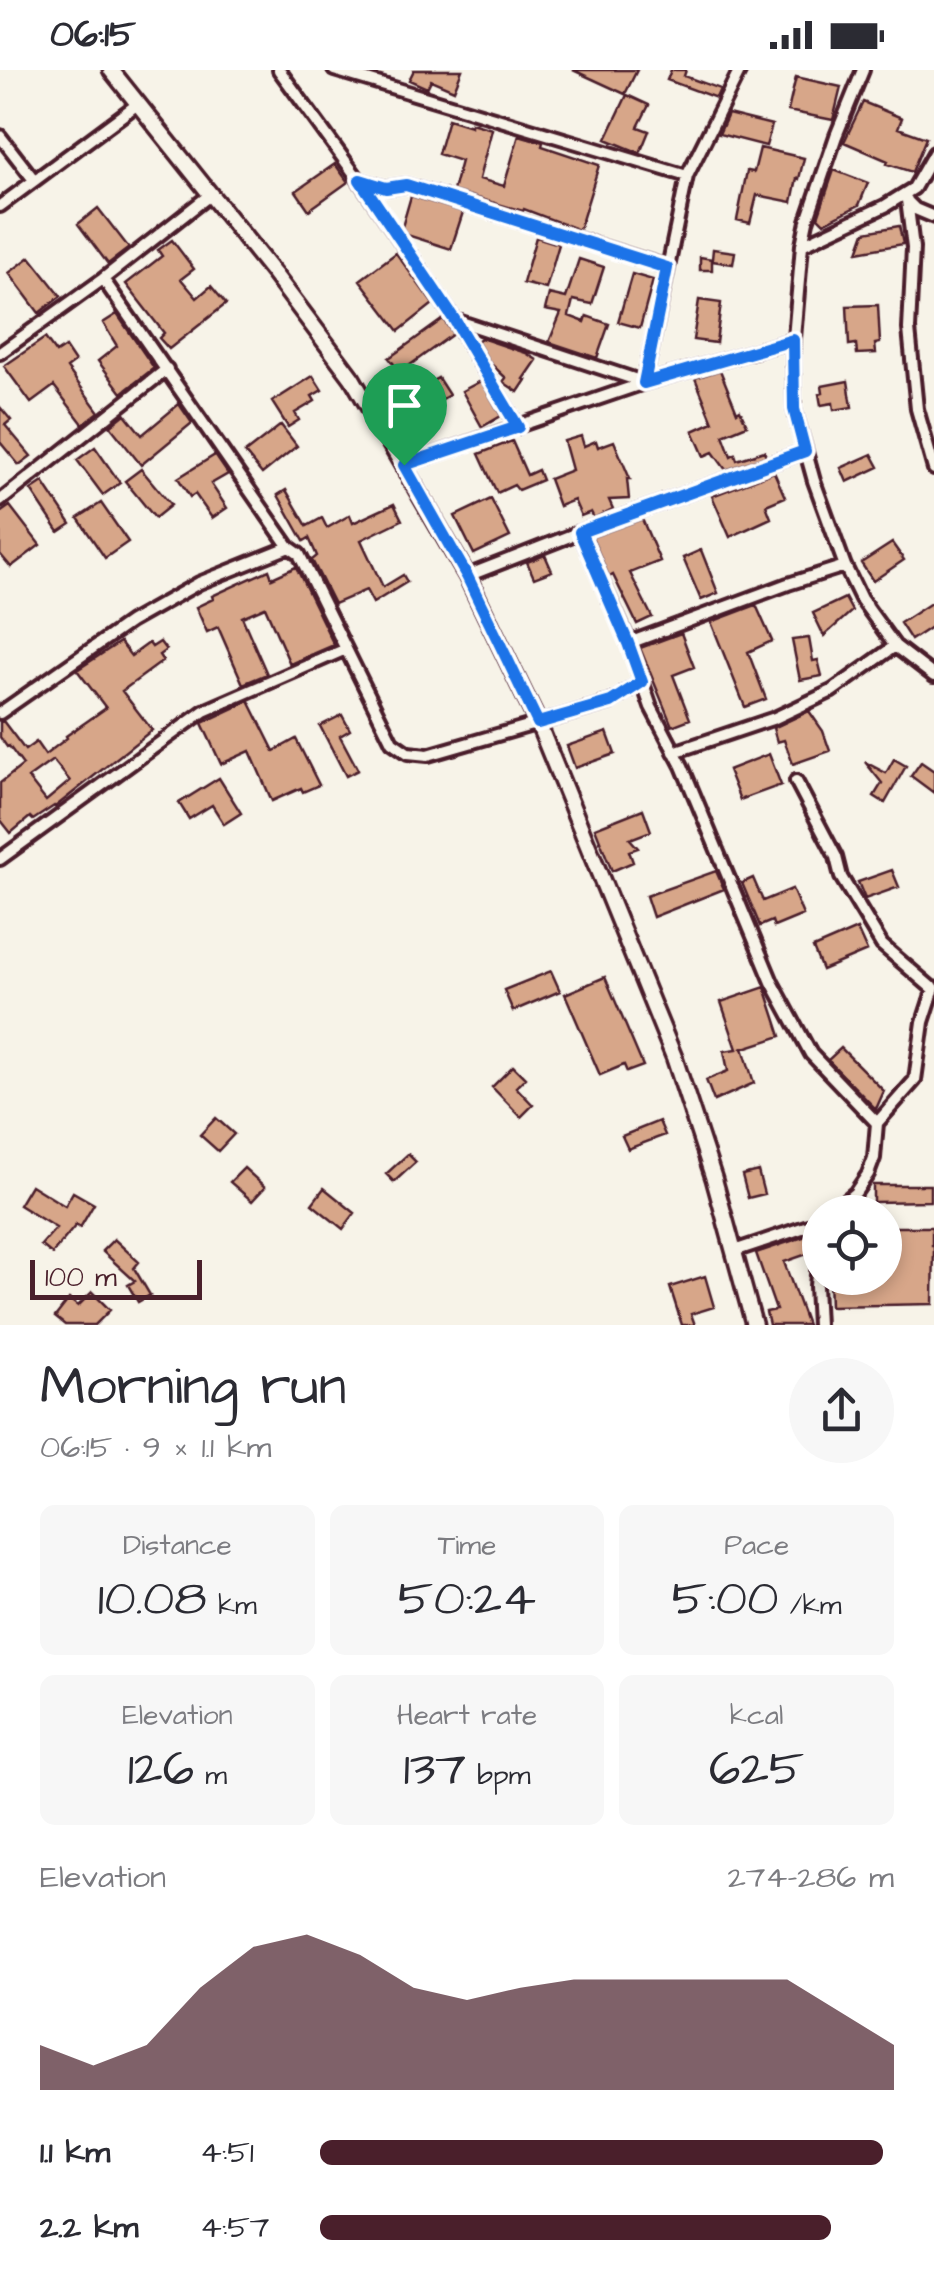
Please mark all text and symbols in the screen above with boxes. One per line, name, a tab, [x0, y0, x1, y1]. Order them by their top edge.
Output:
text: 06:15	[50, 9, 136, 61]
pin	[362, 363, 447, 466]
icon: arrive	[377, 378, 432, 433]
map controls	[802, 1195, 902, 1295]
button: locate	[802, 1195, 902, 1295]
scale bar	[30, 1255, 202, 1300]
text: 100 m	[45, 1258, 117, 1297]
text: Morning run	[40, 1349, 346, 1425]
button: share	[789, 1358, 894, 1463]
text: 06:15 · 9 × 1.1 km	[40, 1425, 271, 1470]
text: Distance	[123, 1526, 232, 1565]
text: Time	[438, 1526, 496, 1565]
text: Pace	[724, 1526, 789, 1565]
text: 10.08	[98, 1565, 207, 1634]
text: 50:24	[398, 1565, 536, 1634]
text: 5:00	[672, 1565, 779, 1634]
text: km	[207, 1586, 257, 1625]
text: /km	[779, 1586, 842, 1625]
text: Elevation	[122, 1696, 232, 1735]
text: Heart rate	[397, 1696, 537, 1735]
text: kcal	[730, 1696, 783, 1735]
text: 126	[128, 1735, 194, 1804]
text: 137	[404, 1735, 466, 1804]
text: 625	[709, 1735, 804, 1804]
text: m	[194, 1756, 227, 1795]
text: bpm	[466, 1756, 530, 1795]
text: Elevation	[40, 1855, 166, 1900]
text: 274–286 m	[727, 1855, 894, 1900]
text: 1.1 km	[40, 2130, 110, 2175]
text: 4:51	[200, 2130, 254, 2175]
text: 2.2 km	[40, 2205, 139, 2250]
text: 4:57	[200, 2205, 269, 2250]

